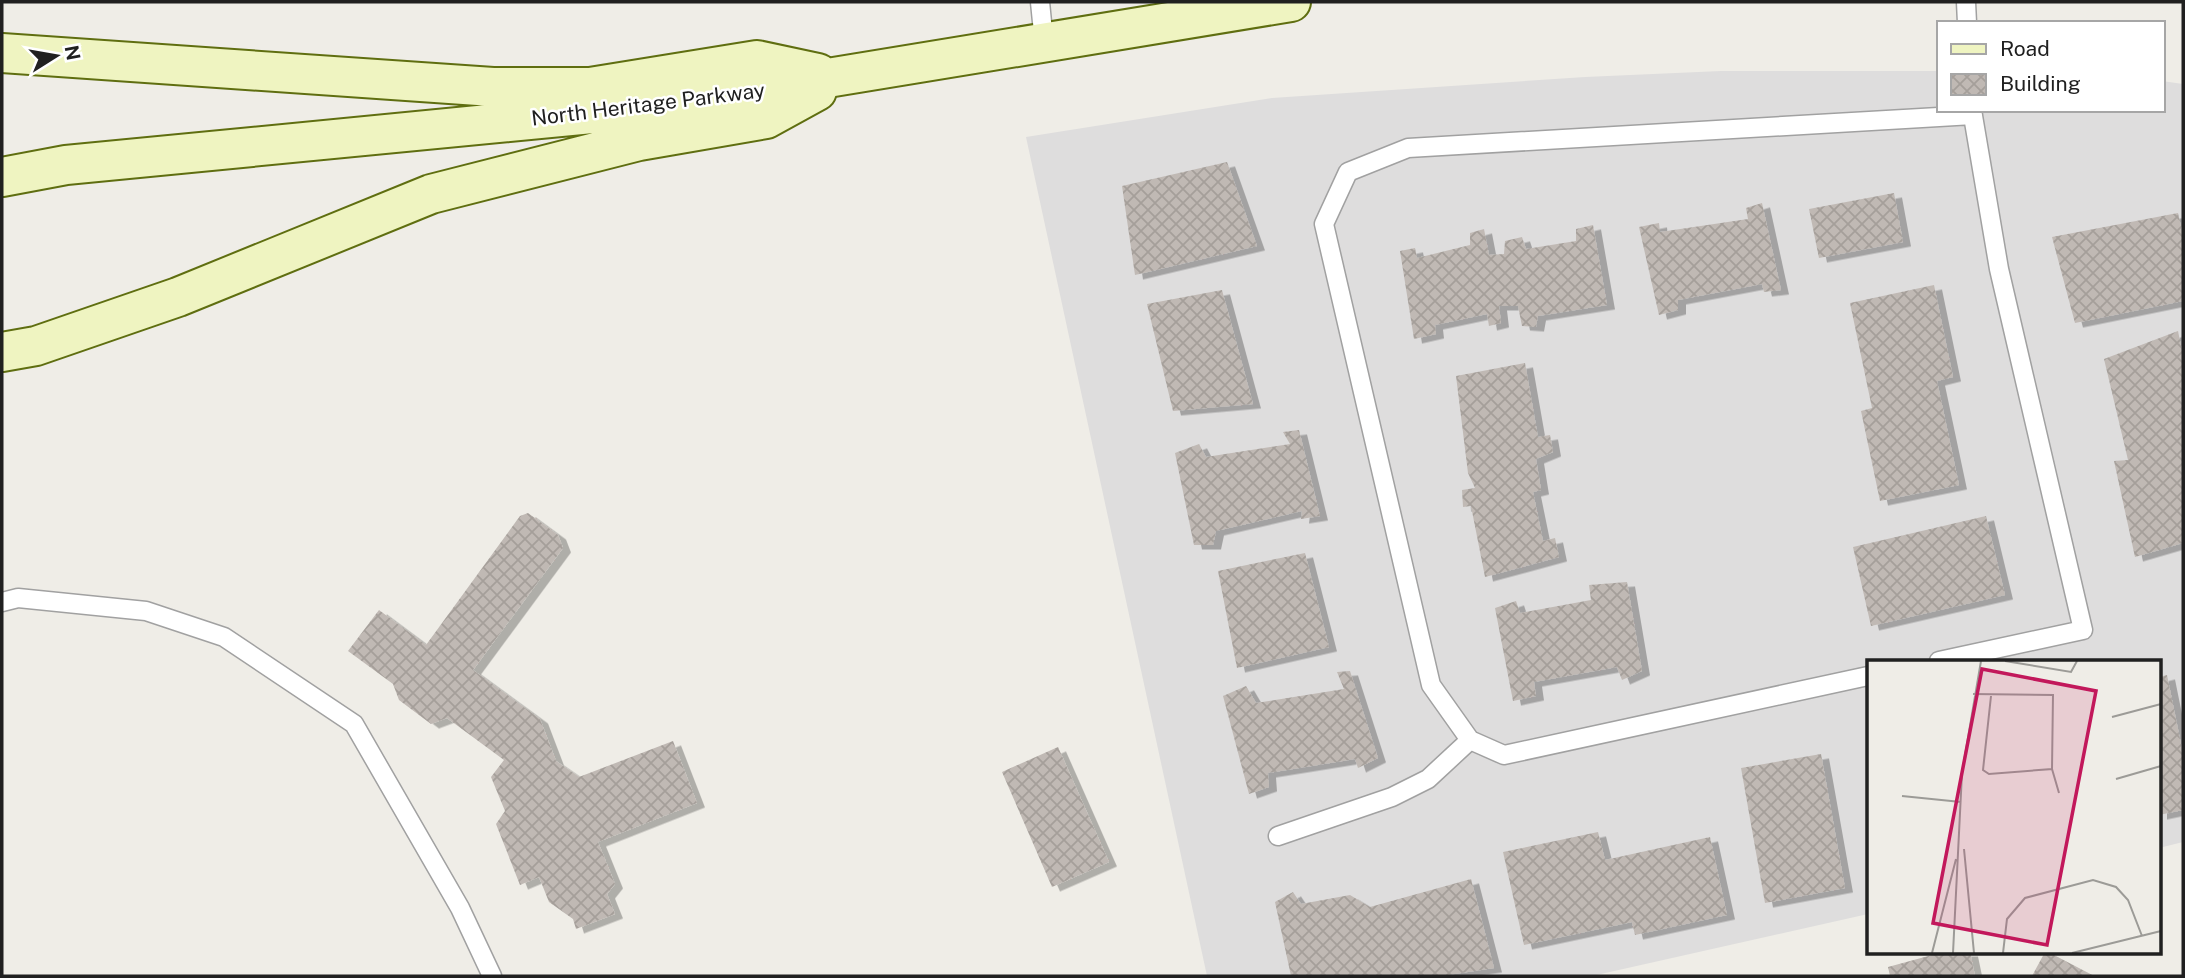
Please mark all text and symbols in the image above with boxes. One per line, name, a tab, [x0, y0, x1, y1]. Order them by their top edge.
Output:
north arrow	[21, 21, 91, 91]
legend	[1937, 21, 2164, 112]
text: Road	[2000, 36, 2050, 61]
text: N	[60, 43, 85, 62]
text: Building	[2000, 71, 2081, 96]
street label: North Heritage Parkway	[530, 77, 766, 131]
inset map	[1867, 660, 2160, 954]

